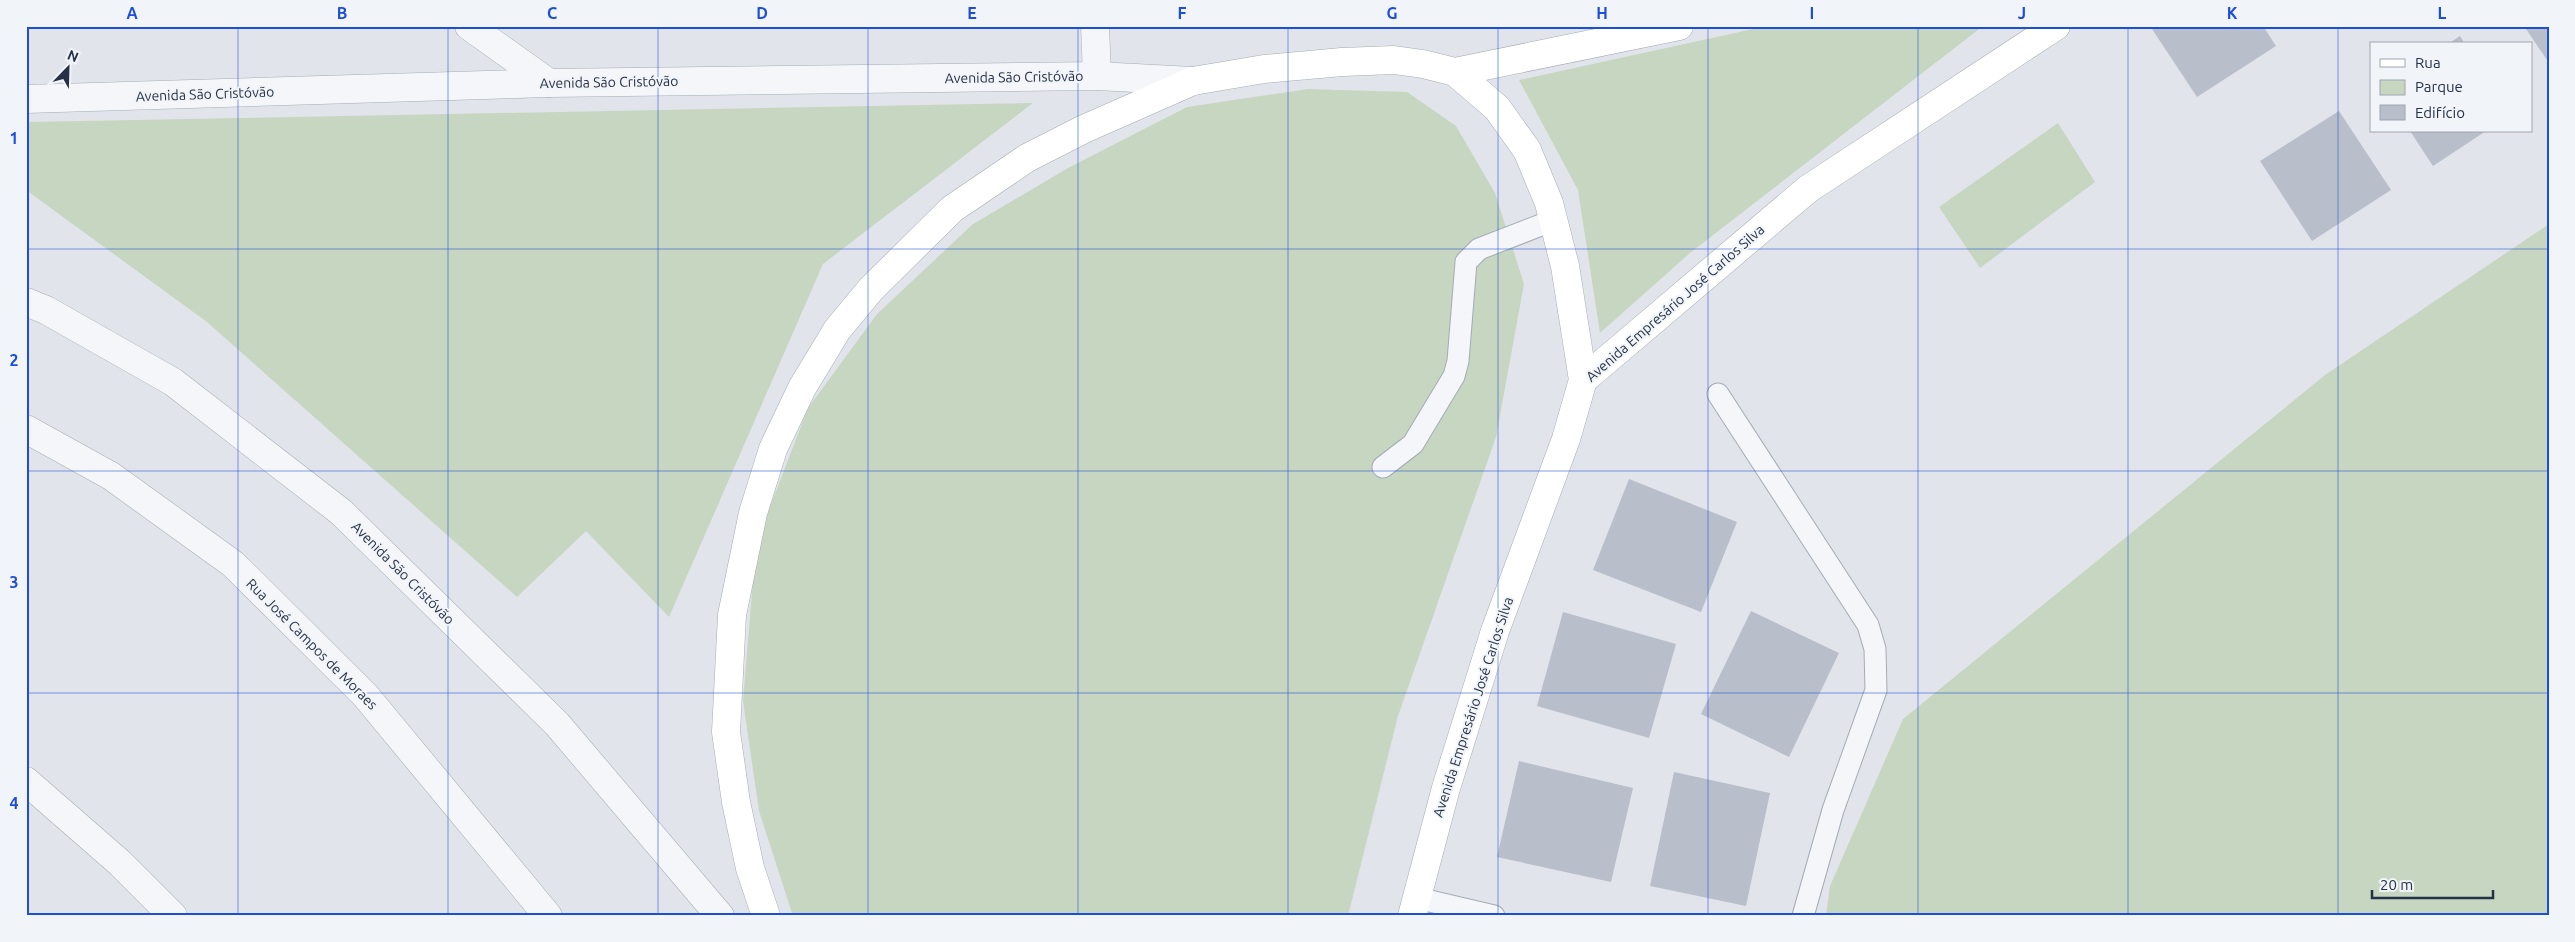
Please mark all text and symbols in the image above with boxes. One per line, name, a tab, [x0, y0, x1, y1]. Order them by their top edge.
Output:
text: A	[126, 4, 138, 22]
text: B	[337, 4, 347, 22]
text: C	[547, 4, 557, 22]
text: D	[756, 4, 768, 22]
text: E	[967, 4, 977, 22]
text: F	[1178, 4, 1187, 22]
text: G	[1386, 4, 1398, 22]
text: H	[1596, 4, 1608, 22]
text: I	[1810, 4, 1814, 22]
text: J	[2018, 4, 2026, 22]
text: K	[2227, 4, 2238, 22]
text: L	[2438, 4, 2447, 22]
north arrow	[42, 42, 92, 92]
legend	[2370, 42, 2532, 132]
text: N	[65, 47, 81, 65]
text: Rua	[2415, 54, 2441, 71]
street label: Avenida São Cristóvão	[945, 68, 1083, 86]
street label: Avenida São Cristóvão	[540, 73, 678, 91]
text: Parque	[2415, 78, 2463, 95]
street label: Avenida São Cristóvão	[135, 84, 275, 104]
text: Edifício	[2415, 104, 2465, 121]
text: 1	[9, 129, 19, 147]
street label: Avenida Empresário José Carlos Silva	[1583, 221, 1767, 385]
text: 2	[9, 351, 19, 369]
street label: Avenida São Cristóvão	[348, 518, 458, 628]
text: 3	[9, 573, 19, 591]
street label: Rua José Campos de Moraes	[243, 575, 381, 713]
street label: Avenida Empresário José Carlos Silva	[1430, 595, 1516, 819]
text: 4	[9, 794, 19, 812]
scale bar	[2372, 867, 2494, 899]
text: 20 m	[2380, 876, 2413, 893]

